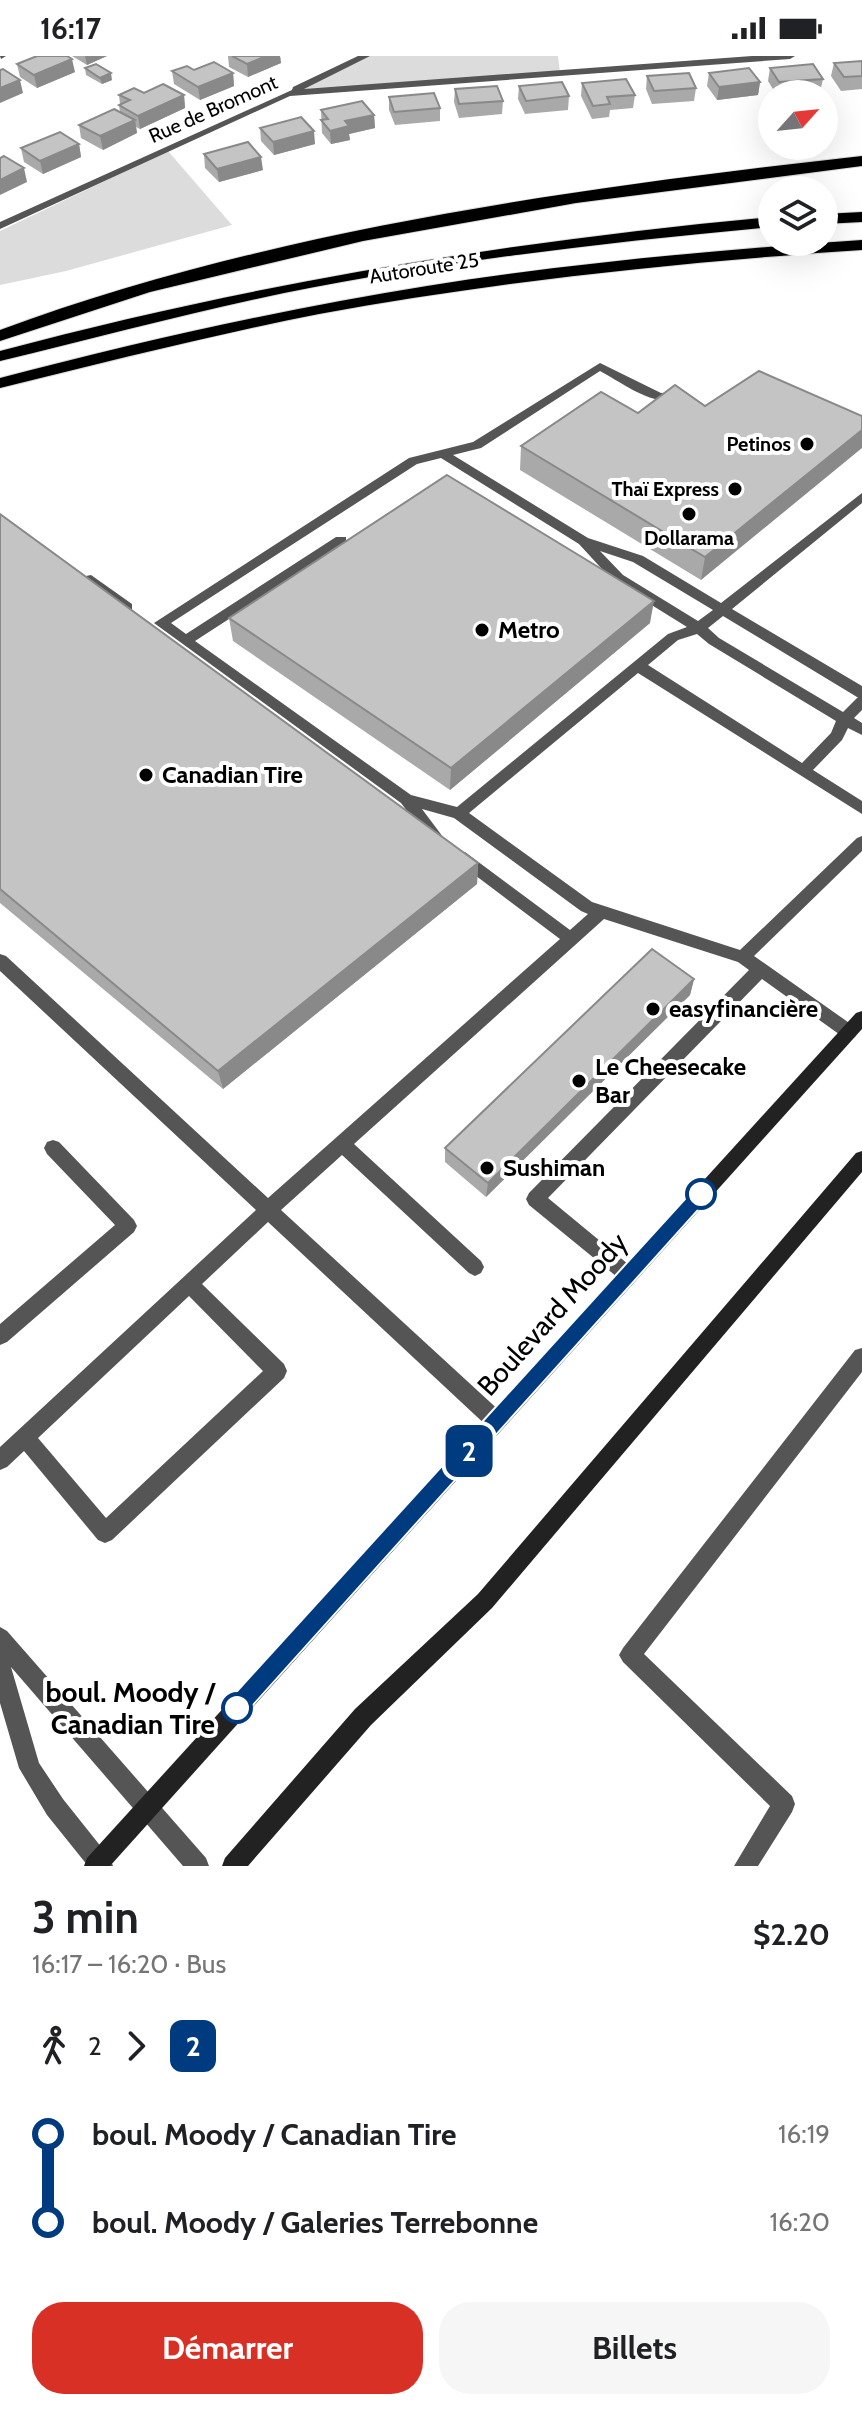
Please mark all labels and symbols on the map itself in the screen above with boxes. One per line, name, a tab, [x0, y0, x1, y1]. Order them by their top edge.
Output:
street label: Rue de Bromont	[145, 70, 281, 148]
north arrow	[758, 80, 838, 160]
street label: Autoroute 25	[368, 248, 480, 288]
place label: Petinos	[726, 432, 791, 456]
marker: Petinos	[798, 435, 816, 453]
place label: Thaï Express	[611, 477, 719, 501]
marker: Thaï Express	[726, 480, 744, 498]
marker: Dollarama	[680, 505, 698, 523]
place label: Dollarama	[644, 526, 734, 550]
place label: Metro	[498, 615, 560, 644]
marker: Metro	[473, 621, 491, 639]
place label: Canadian Tire	[162, 760, 303, 789]
marker: Canadian Tire	[137, 766, 155, 784]
place label: easyfinancière	[669, 994, 818, 1023]
marker: easyfinancière	[644, 1000, 662, 1018]
place label: Le Cheesecake Bar	[595, 1052, 746, 1109]
marker: Le Cheesecake Bar	[570, 1072, 588, 1090]
place label: Sushiman	[503, 1153, 605, 1182]
marker: Sushiman	[478, 1159, 496, 1177]
unlabelled marker	[686, 1179, 716, 1209]
street label: Boulevard Moody	[470, 1225, 634, 1403]
line badge: 2	[443, 1425, 495, 1477]
place label: boul. Moody / Canadian Tire	[45, 1675, 216, 1741]
marker: boul. Moody / Canadian Tire	[222, 1693, 252, 1723]

